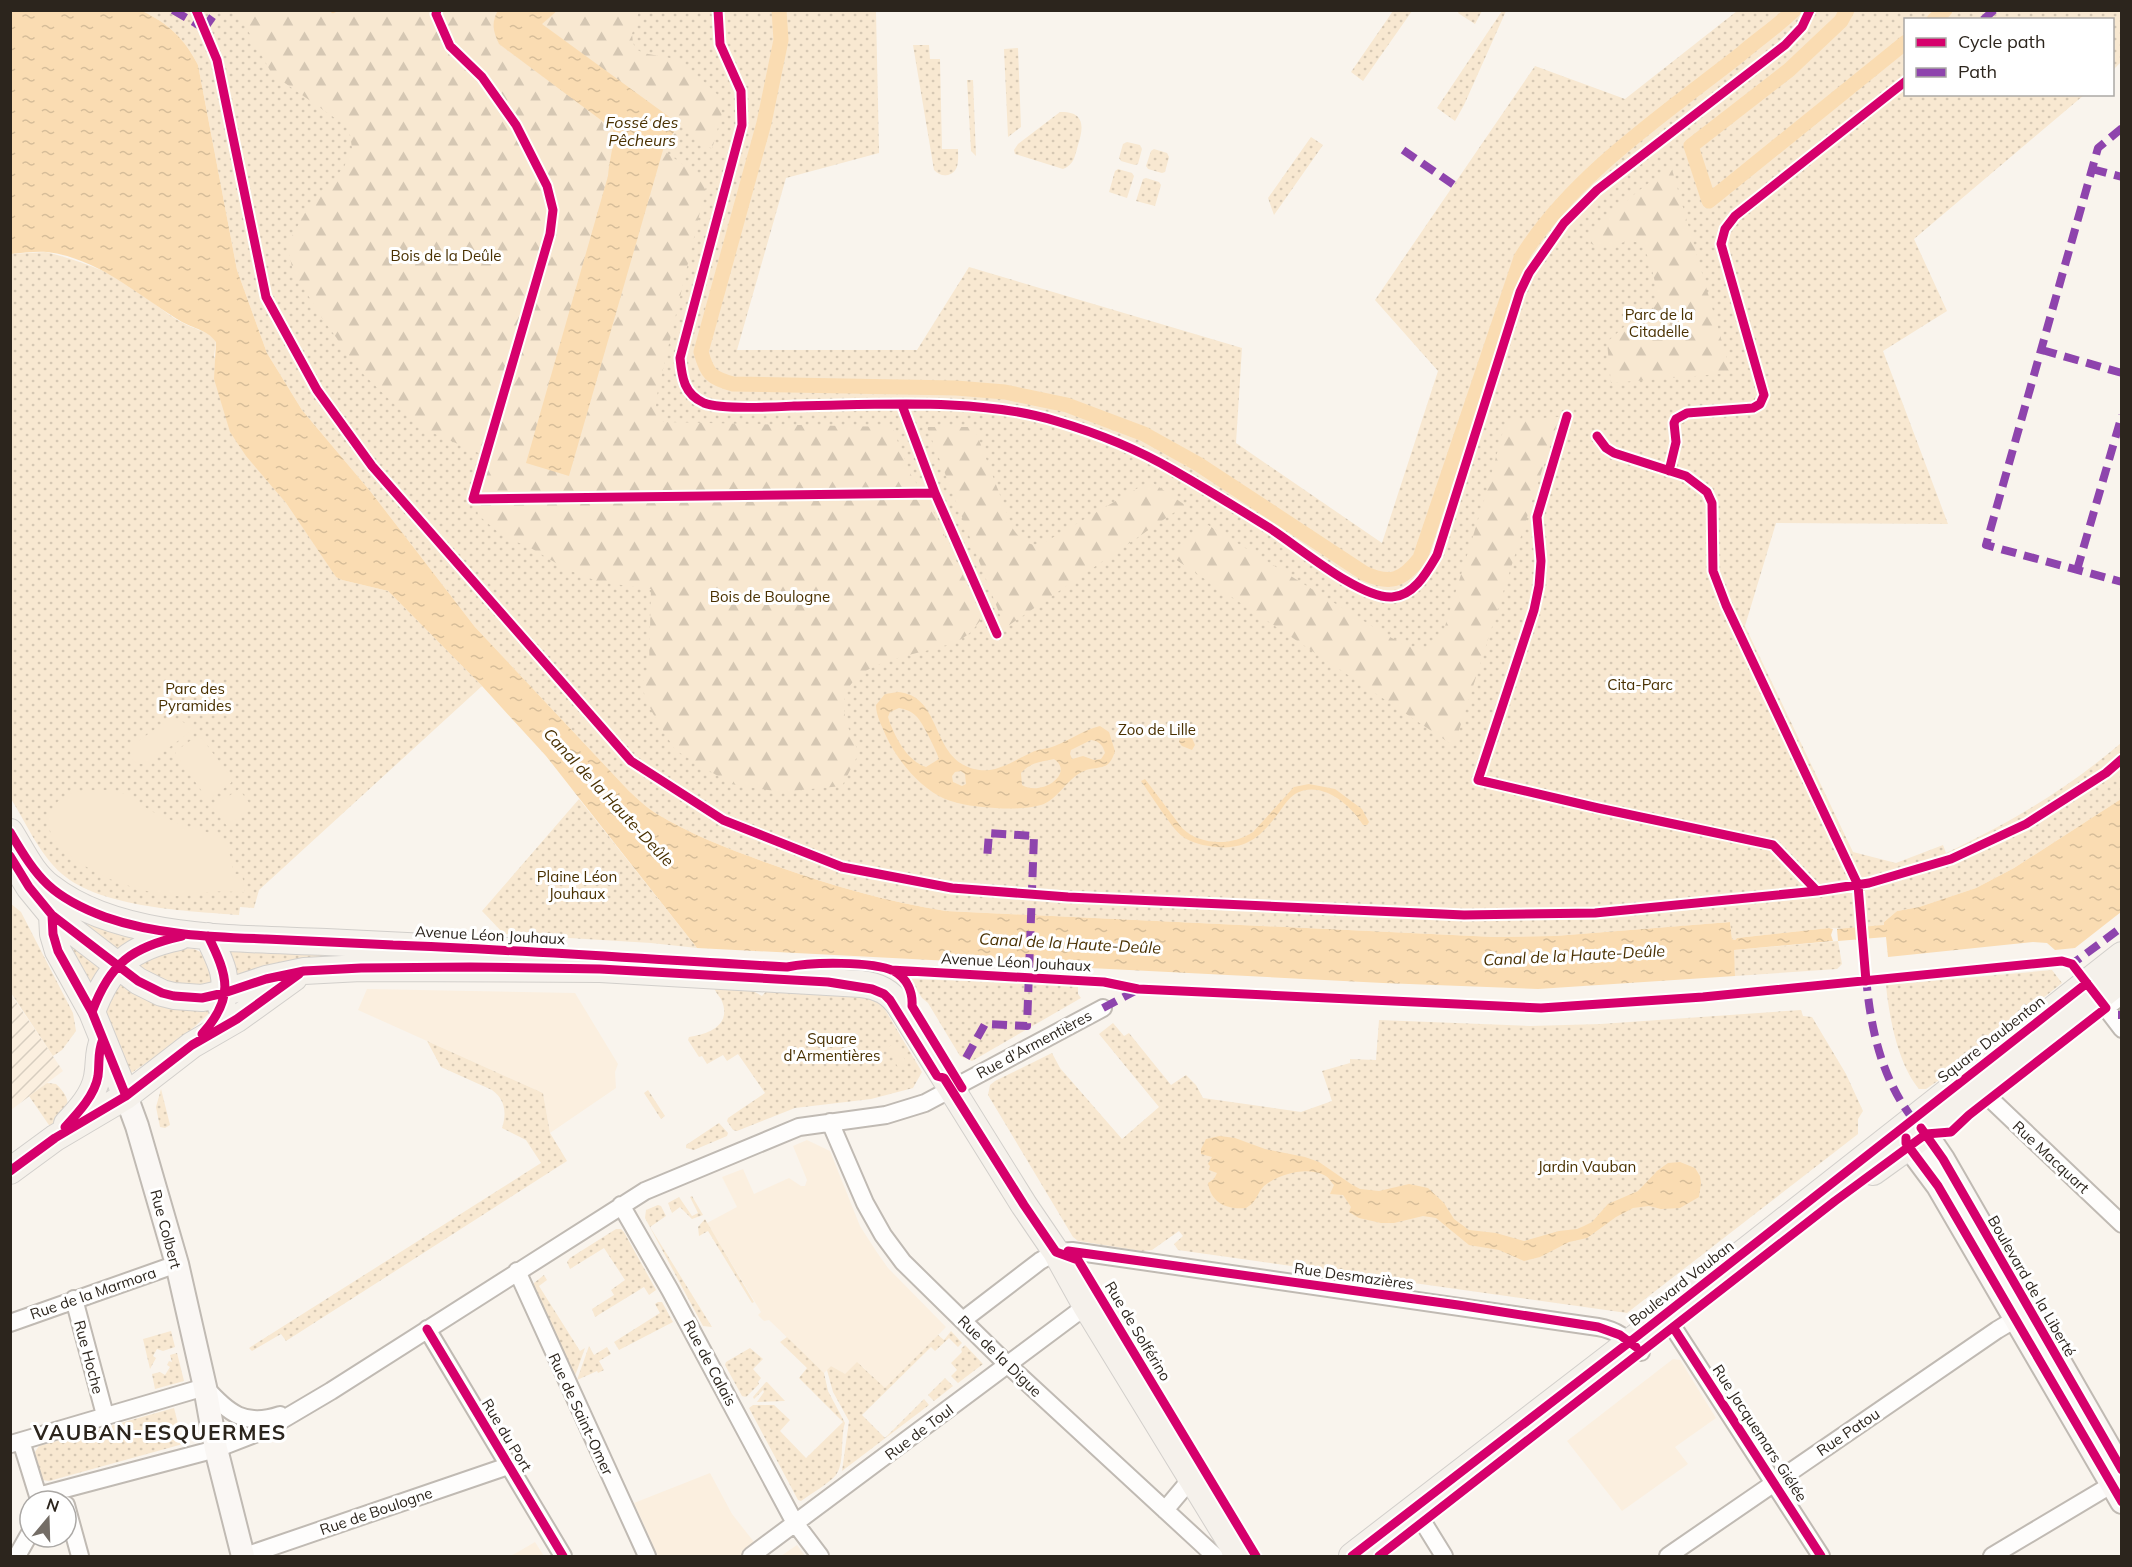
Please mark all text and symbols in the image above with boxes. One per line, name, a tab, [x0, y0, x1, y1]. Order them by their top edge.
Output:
legend	[1904, 18, 2114, 96]
text: Cycle path	[1958, 30, 2045, 53]
text: Path	[1958, 60, 1997, 83]
water label: Fossé des Pêcheurs	[606, 112, 678, 150]
park label: Bois de la Deûle	[390, 246, 502, 265]
park label: Parc de la Citadelle	[1625, 305, 1693, 341]
park label: Bois de Boulogne	[710, 587, 830, 606]
park label: Cita-Parc	[1607, 675, 1673, 694]
park label: Parc des Pyramides	[158, 679, 232, 715]
park label: Zoo de Lille	[1118, 720, 1196, 739]
water label: Canal de la Haute-Deûle	[540, 724, 679, 871]
park label: Plaine Léon Jouhaux	[537, 867, 617, 903]
street label: Avenue Léon Jouhaux	[414, 922, 566, 948]
water label: Canal de la Haute-Deûle	[979, 928, 1162, 958]
water label: Canal de la Haute-Deûle	[1483, 940, 1666, 970]
street label: Avenue Léon Jouhaux	[940, 949, 1092, 975]
street label: Square Daubenton	[1934, 991, 2048, 1087]
street label: Rue d'Armentières	[973, 1006, 1095, 1082]
park label: Square d'Armentières	[784, 1029, 880, 1065]
street label: Rue Macquart	[2009, 1117, 2093, 1197]
park label: Jardin Vauban	[1538, 1157, 1636, 1176]
street label: Rue Colbert	[146, 1187, 186, 1271]
street label: Boulevard de la Liberté	[1984, 1212, 2080, 1360]
street label: Boulevard Vauban	[1625, 1236, 1737, 1330]
street label: Rue Desmazières	[1293, 1258, 1415, 1294]
street label: Rue de la Marmora	[27, 1263, 159, 1323]
street label: Rue de Solférino	[1101, 1278, 1175, 1384]
street label: Rue de la Digue	[954, 1311, 1046, 1401]
street label: Rue de Calais	[679, 1317, 741, 1409]
street label: Rue Hoche	[70, 1318, 108, 1396]
street label: Rue de Saint-Omer	[544, 1350, 618, 1479]
street label: Rue Jacquemars Giélée	[1709, 1361, 1811, 1505]
street label: Rue du Port	[478, 1395, 536, 1475]
street label: Rue de Toul	[881, 1400, 957, 1464]
street label: Rue Patou	[1813, 1404, 1883, 1460]
district label: VAUBAN-ESQUERMES	[32, 1419, 287, 1445]
street label: Rue de Boulogne	[317, 1483, 435, 1539]
north arrow	[18, 1489, 78, 1549]
text: N	[44, 1493, 62, 1516]

